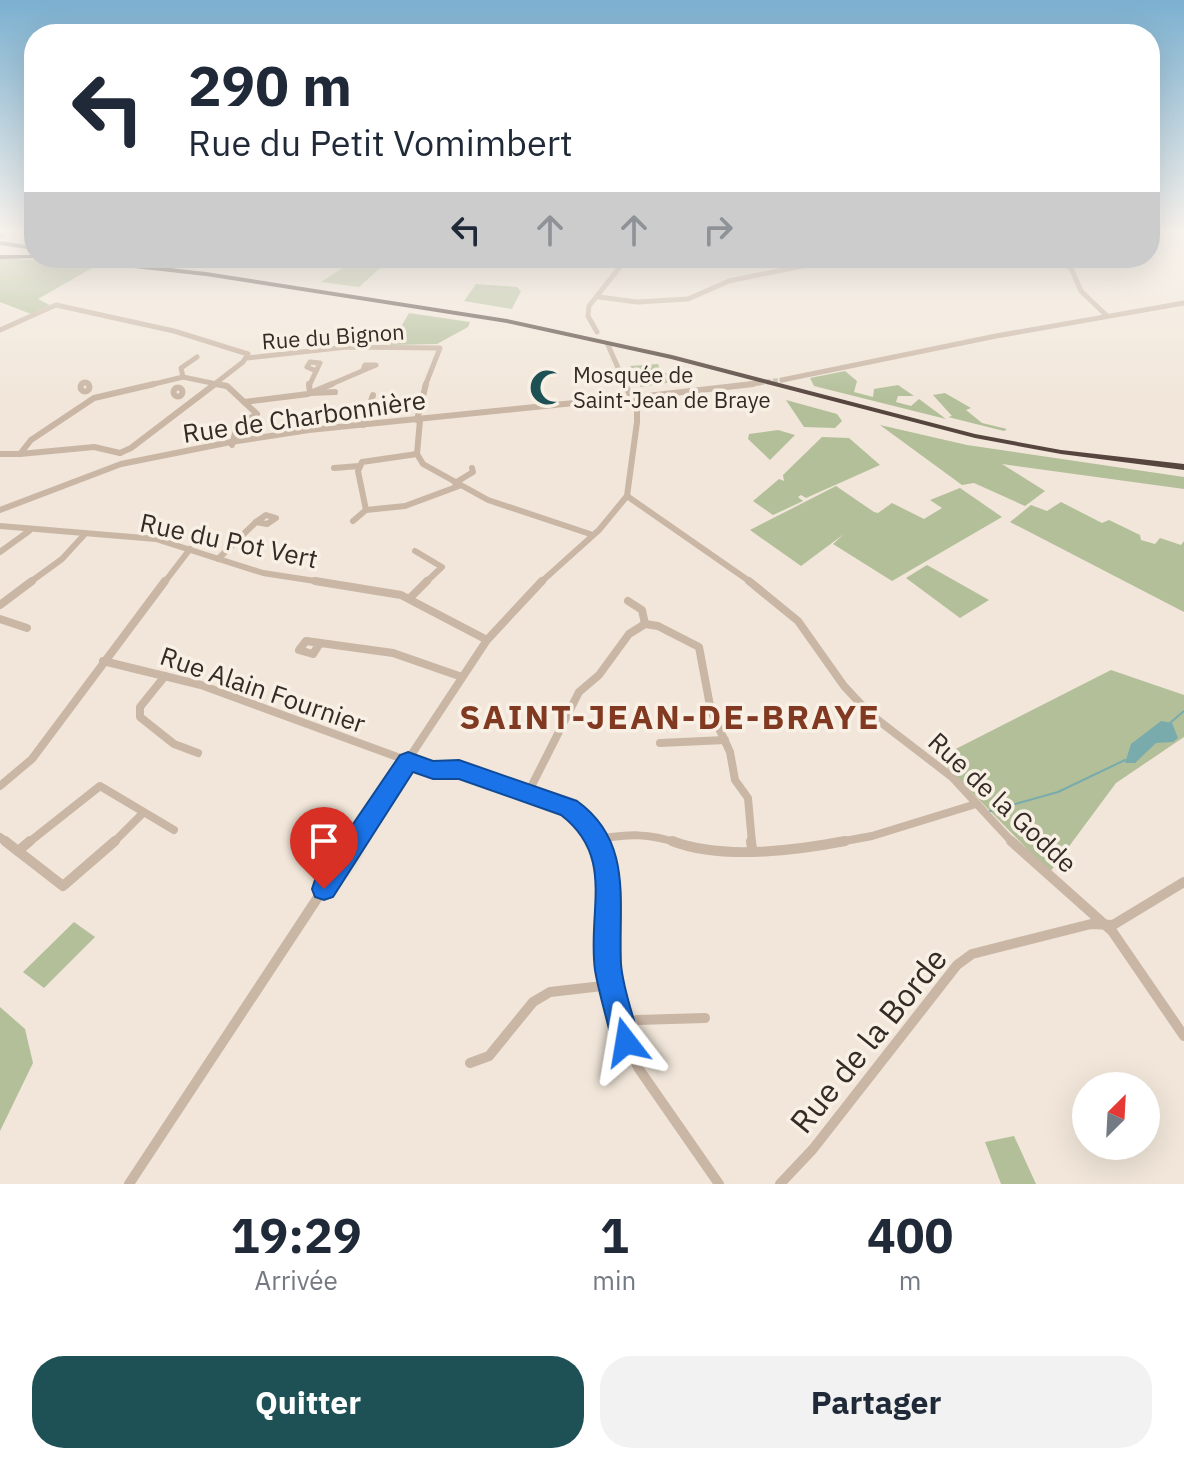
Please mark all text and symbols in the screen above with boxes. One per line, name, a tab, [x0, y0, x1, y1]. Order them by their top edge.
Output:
text: 290 m	[188, 49, 352, 121]
icon: left	[56, 56, 160, 160]
text: Rue du Petit Vomimbert	[188, 119, 573, 166]
icon: left	[444, 208, 488, 252]
icon: ahead	[528, 208, 572, 252]
icon: ahead	[612, 208, 656, 252]
icon: right	[696, 208, 740, 252]
street label: Rue du Bignon	[261, 317, 405, 355]
place label: Mosquée de Saint-Jean de Braye	[573, 360, 771, 414]
mosque icon: Mosquée de Saint-Jean de Braye	[528, 368, 566, 406]
street label: Rue de Charbonnière	[180, 382, 428, 450]
street label: Rue du Pot Vert	[137, 505, 321, 575]
street label: Rue Alain Fournier	[156, 638, 370, 740]
district label: SAINT-JEAN-DE-BRAYE	[459, 694, 881, 738]
street label: Rue de la Godde	[921, 724, 1085, 880]
pin	[290, 807, 358, 889]
icon: arrive	[302, 819, 346, 863]
street label: Rue de la Borde	[780, 938, 956, 1142]
position arrow	[584, 1000, 668, 1084]
north arrow	[1072, 1072, 1160, 1160]
map controls	[1072, 1072, 1160, 1160]
text: 19:29	[231, 1204, 362, 1266]
text: 1	[600, 1204, 629, 1266]
text: 400	[867, 1204, 953, 1266]
text: Arrivée	[254, 1263, 338, 1297]
text: min	[592, 1263, 636, 1297]
text: m	[899, 1263, 921, 1297]
button: Quitter	[32, 1356, 584, 1448]
button: Partager	[600, 1356, 1152, 1448]

